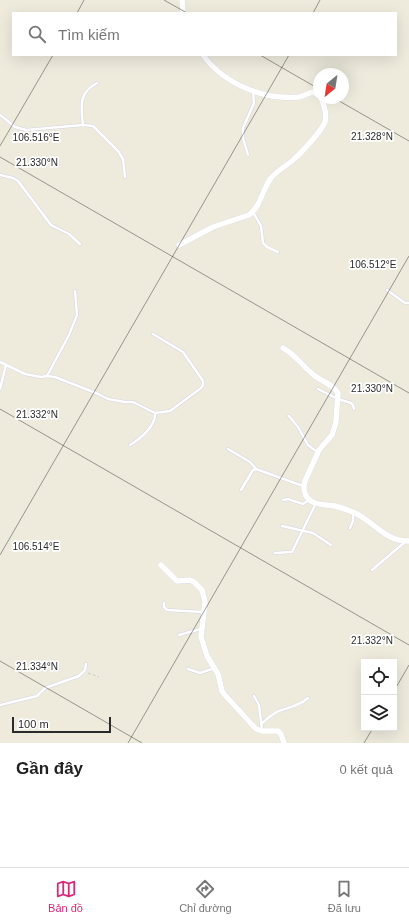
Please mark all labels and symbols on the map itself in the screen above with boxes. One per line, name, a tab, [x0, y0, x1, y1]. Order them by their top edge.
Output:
north arrow	[313, 68, 349, 104]
text: 21.328°N	[351, 131, 393, 142]
text: 106.516°E	[13, 132, 60, 143]
text: 21.330°N	[16, 157, 58, 168]
text: 106.512°E	[350, 259, 397, 270]
text: 21.330°N	[351, 383, 393, 394]
text: 21.332°N	[16, 409, 58, 420]
text: 106.514°E	[13, 541, 60, 552]
text: 21.332°N	[351, 635, 393, 646]
text: 21.334°N	[16, 661, 58, 672]
scale bar	[12, 715, 111, 734]

